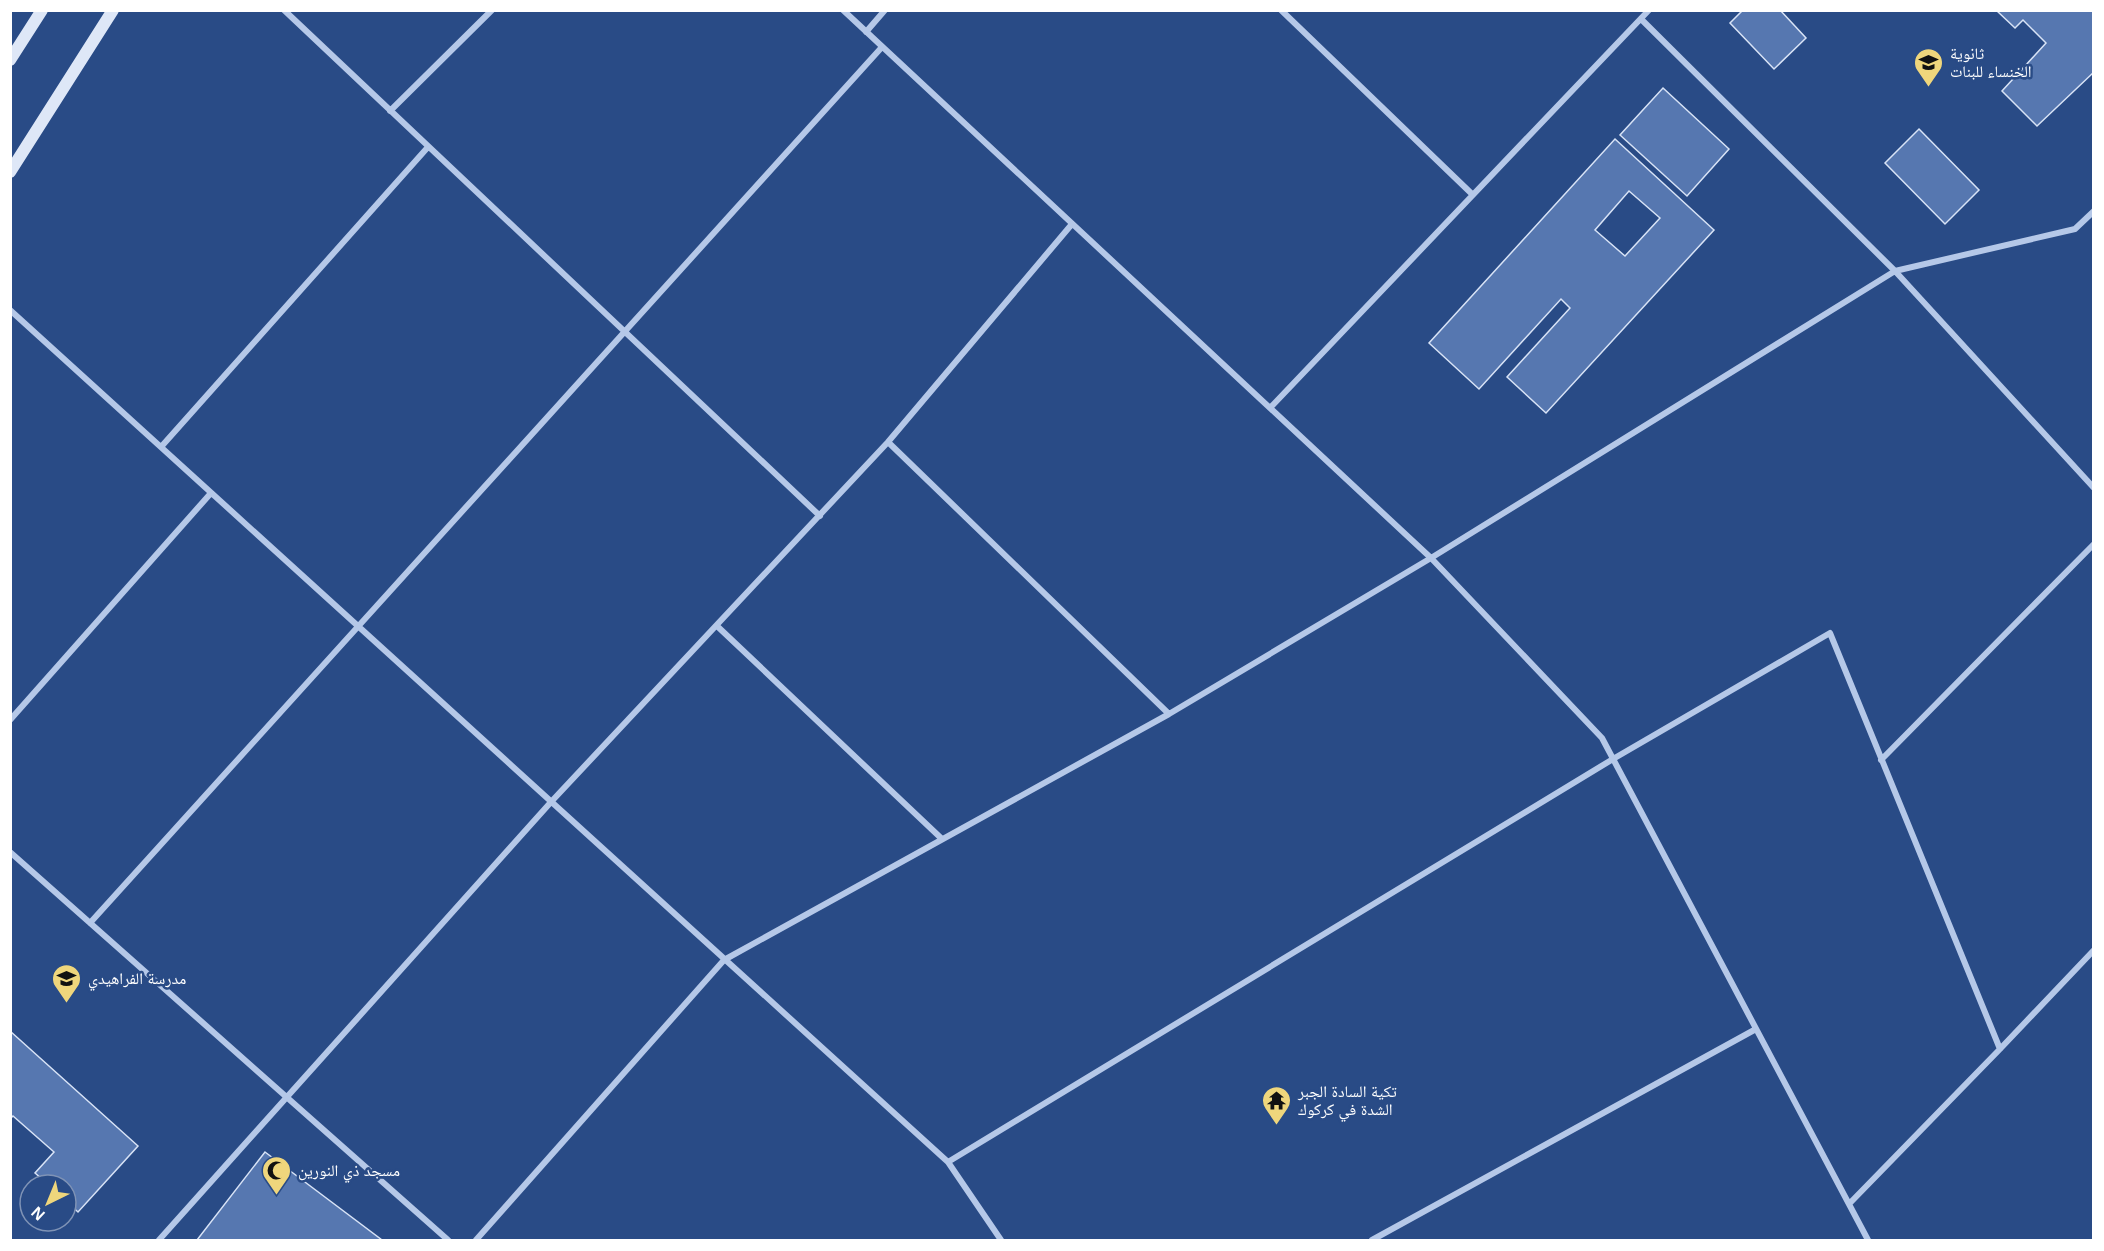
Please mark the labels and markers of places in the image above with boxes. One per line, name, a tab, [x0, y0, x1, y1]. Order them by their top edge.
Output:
place label: ثانوية الخنساء للبنات	[1950, 45, 2032, 80]
school or university icon: ثانوية الخنساء للبنات	[1913, 46, 1945, 88]
school or university icon: مدرسة الفراهيدي	[51, 962, 83, 1004]
place label: مدرسة الفراهيدي	[88, 970, 186, 991]
place label: تكية السادة الجبر الشدة في كركوك	[1297, 1083, 1397, 1122]
temple icon: تكية السادة الجبر الشدة في كركوك	[1261, 1084, 1293, 1126]
mosque icon: مسجد ذي النورين	[261, 1154, 293, 1196]
place label: مسجد ذي النورين	[298, 1162, 400, 1183]

